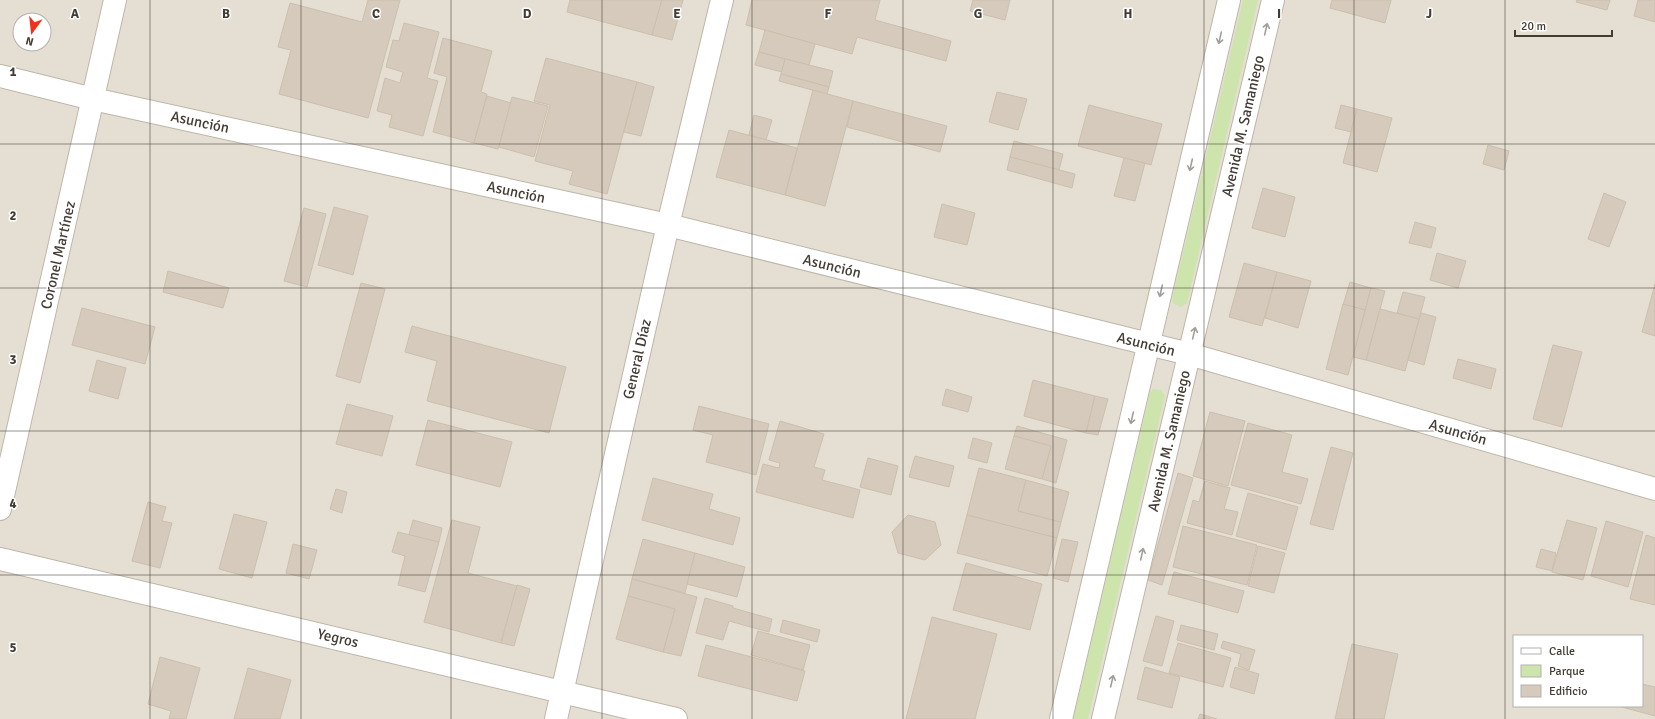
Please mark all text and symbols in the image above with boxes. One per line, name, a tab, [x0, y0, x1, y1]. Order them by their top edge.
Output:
text: A	[71, 6, 80, 22]
text: B	[222, 6, 230, 22]
text: C	[372, 6, 380, 22]
text: D	[523, 6, 532, 22]
text: E	[673, 6, 681, 22]
text: F	[825, 6, 832, 22]
text: G	[974, 6, 982, 22]
text: H	[1124, 6, 1132, 22]
text: I	[1277, 6, 1281, 22]
text: J	[1426, 6, 1432, 22]
north arrow	[12, 12, 52, 52]
scale bar	[1515, 12, 1612, 38]
text: 20 m	[1521, 19, 1546, 34]
one-way arrow	[1263, 23, 1270, 36]
one-way arrow	[1216, 31, 1224, 44]
text: N	[24, 34, 35, 48]
street label: Avenida M. Samaniego	[1218, 53, 1268, 198]
text: 1	[9, 64, 17, 80]
street label: Asunción	[169, 107, 231, 137]
one-way arrow	[1186, 158, 1194, 171]
street label: Asunción	[485, 177, 547, 207]
street label: Coronel Martínez	[37, 199, 79, 311]
text: 2	[9, 208, 17, 224]
street label: Asunción	[801, 250, 863, 282]
one-way arrow	[1157, 284, 1164, 297]
street label: General Díaz	[619, 317, 655, 401]
one-way arrow	[1191, 326, 1199, 339]
street label: Asunción	[1115, 328, 1177, 360]
text: 3	[9, 352, 17, 368]
street label: Avenida M. Samaniego	[1144, 368, 1194, 513]
one-way arrow	[1127, 411, 1135, 424]
street label: Asunción	[1427, 415, 1489, 449]
text: 4	[9, 496, 17, 512]
one-way arrow	[1139, 548, 1146, 561]
street label: Yegros	[316, 625, 361, 652]
legend	[1513, 635, 1643, 707]
text: 5	[9, 640, 17, 656]
text: Calle	[1549, 644, 1575, 659]
text: Parque	[1549, 664, 1585, 679]
one-way arrow	[1109, 675, 1117, 688]
text: Edificio	[1549, 684, 1587, 699]

